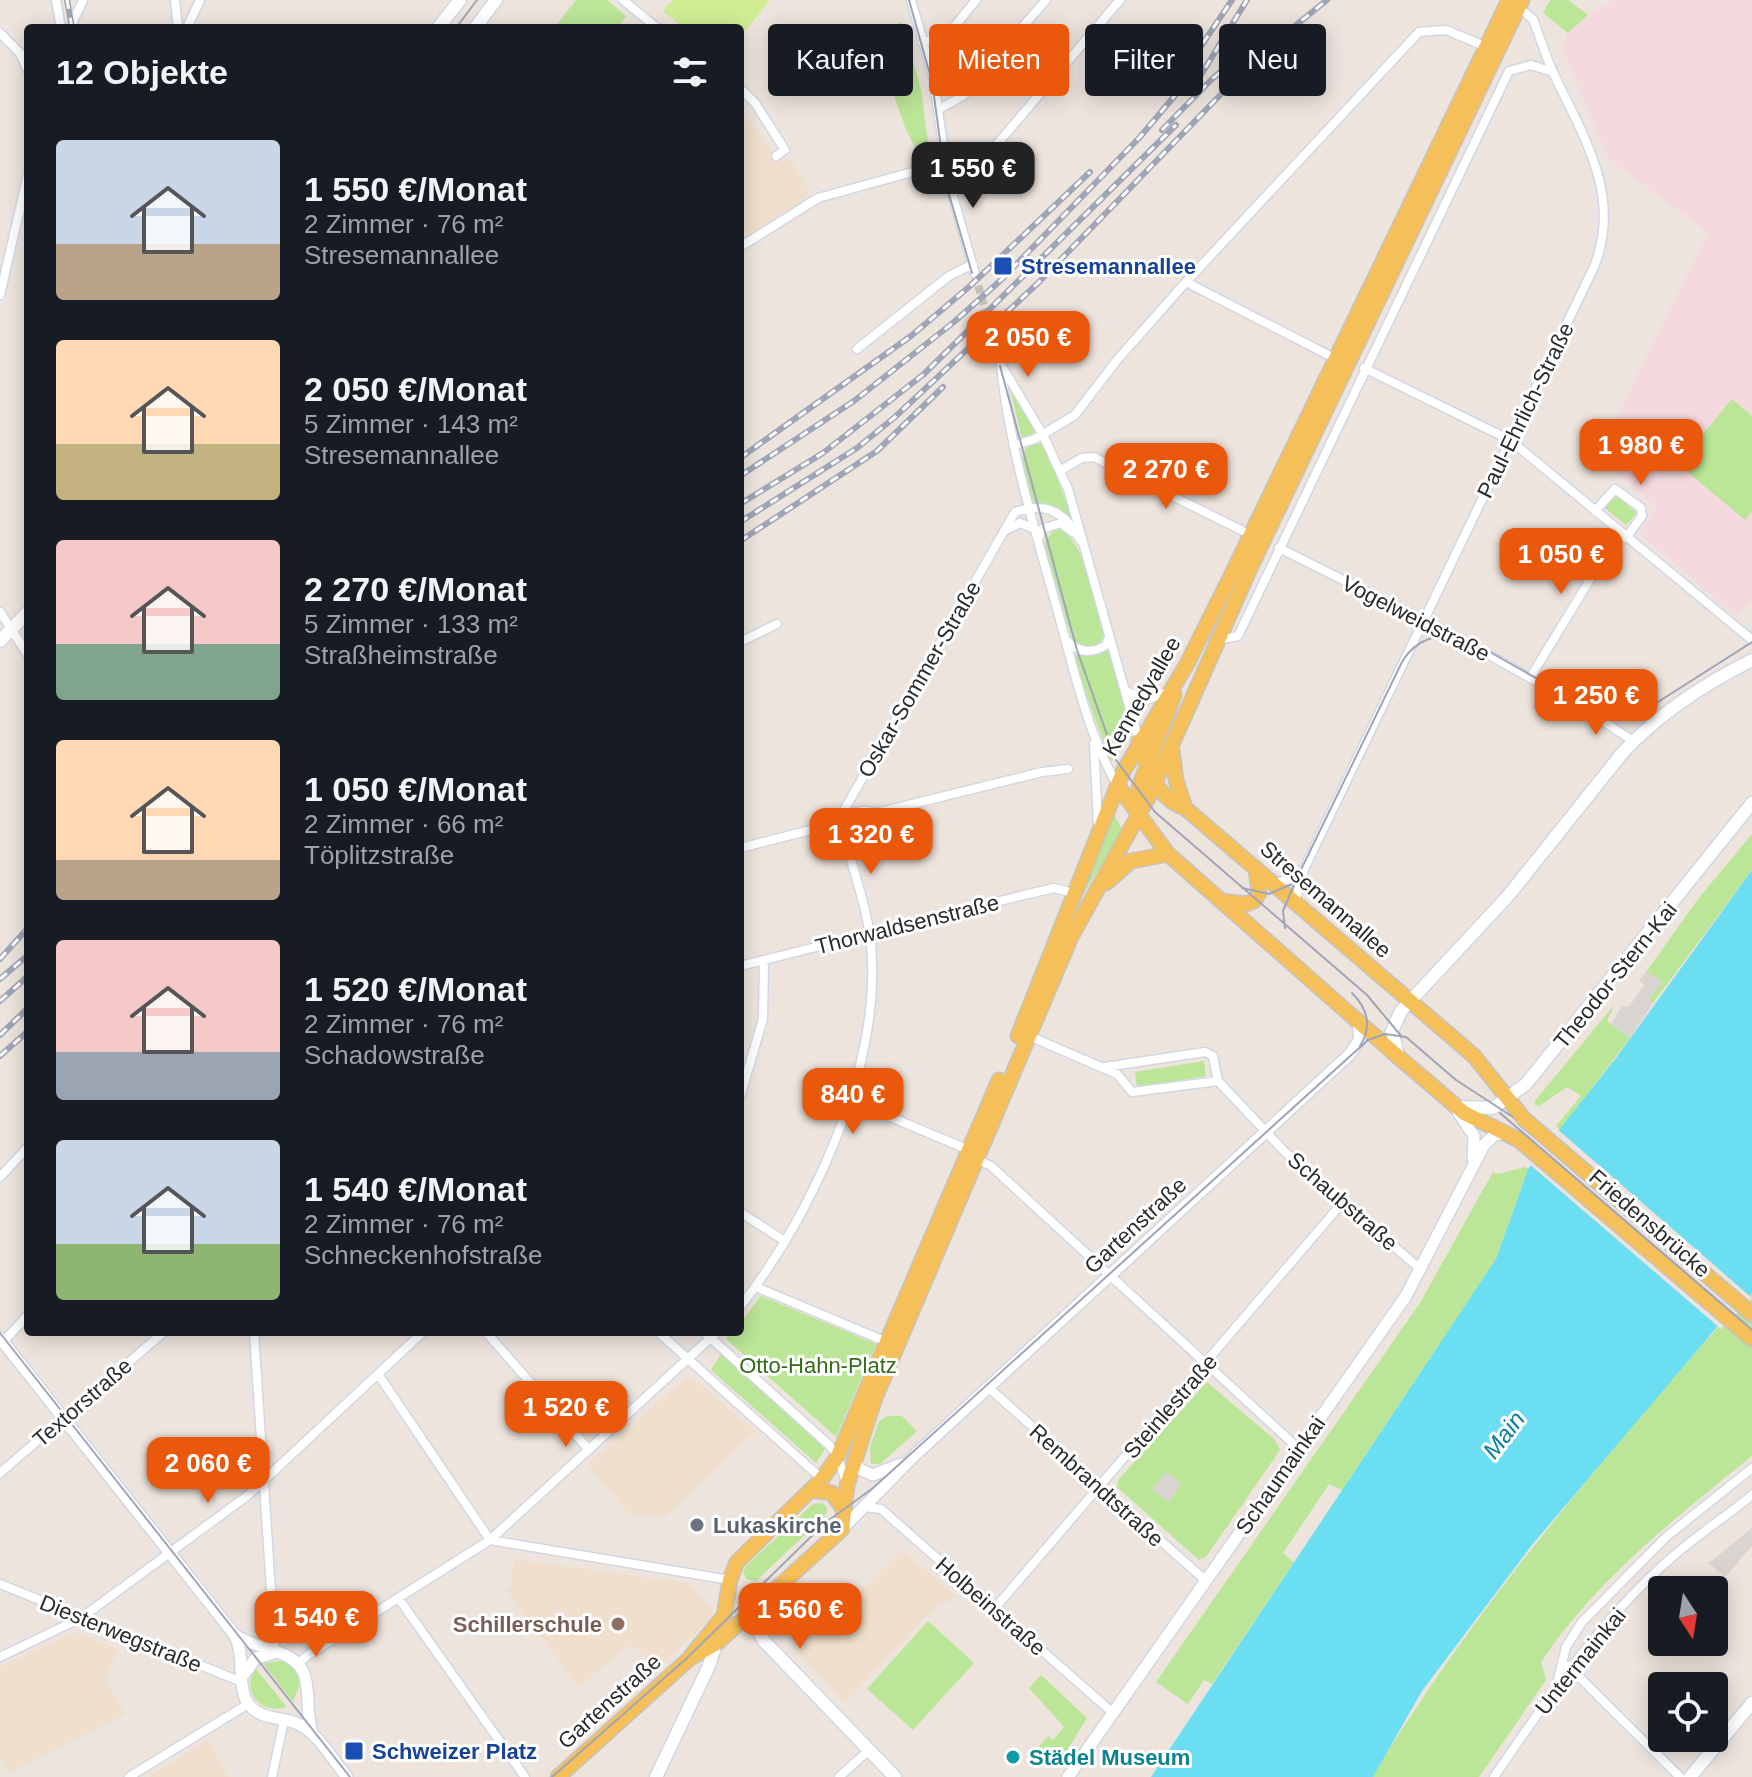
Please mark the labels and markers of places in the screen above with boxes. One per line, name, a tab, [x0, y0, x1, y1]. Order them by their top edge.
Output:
pin: 1 550 €	[899, 142, 1047, 210]
place label: Stresemannallee	[1021, 254, 1196, 279]
marker: Stresemannallee	[992, 255, 1014, 277]
pin: 2 050 €	[954, 311, 1102, 379]
pin: 1 980 €	[1567, 419, 1715, 487]
pin: 2 270 €	[1092, 443, 1240, 511]
pin: 1 050 €	[1487, 528, 1635, 596]
pin: 1 250 €	[1522, 669, 1670, 737]
pin: 1 320 €	[797, 808, 945, 876]
pin: 840 €	[797, 1068, 909, 1136]
pin: 1 520 €	[492, 1381, 640, 1449]
pin: 2 060 €	[134, 1437, 282, 1505]
place label: Lukaskirche	[713, 1513, 841, 1538]
marker: Lukaskirche	[688, 1516, 706, 1534]
pin: 1 560 €	[726, 1583, 874, 1651]
pin: 1 540 €	[242, 1591, 390, 1659]
place label: Schillerschule	[453, 1612, 602, 1637]
marker: Schillerschule	[609, 1615, 627, 1633]
place label: Schweizer Platz	[372, 1739, 537, 1764]
marker: Schweizer Platz	[343, 1740, 365, 1762]
place label: Städel Museum	[1029, 1745, 1190, 1770]
marker: Städel Museum	[1004, 1748, 1022, 1766]

